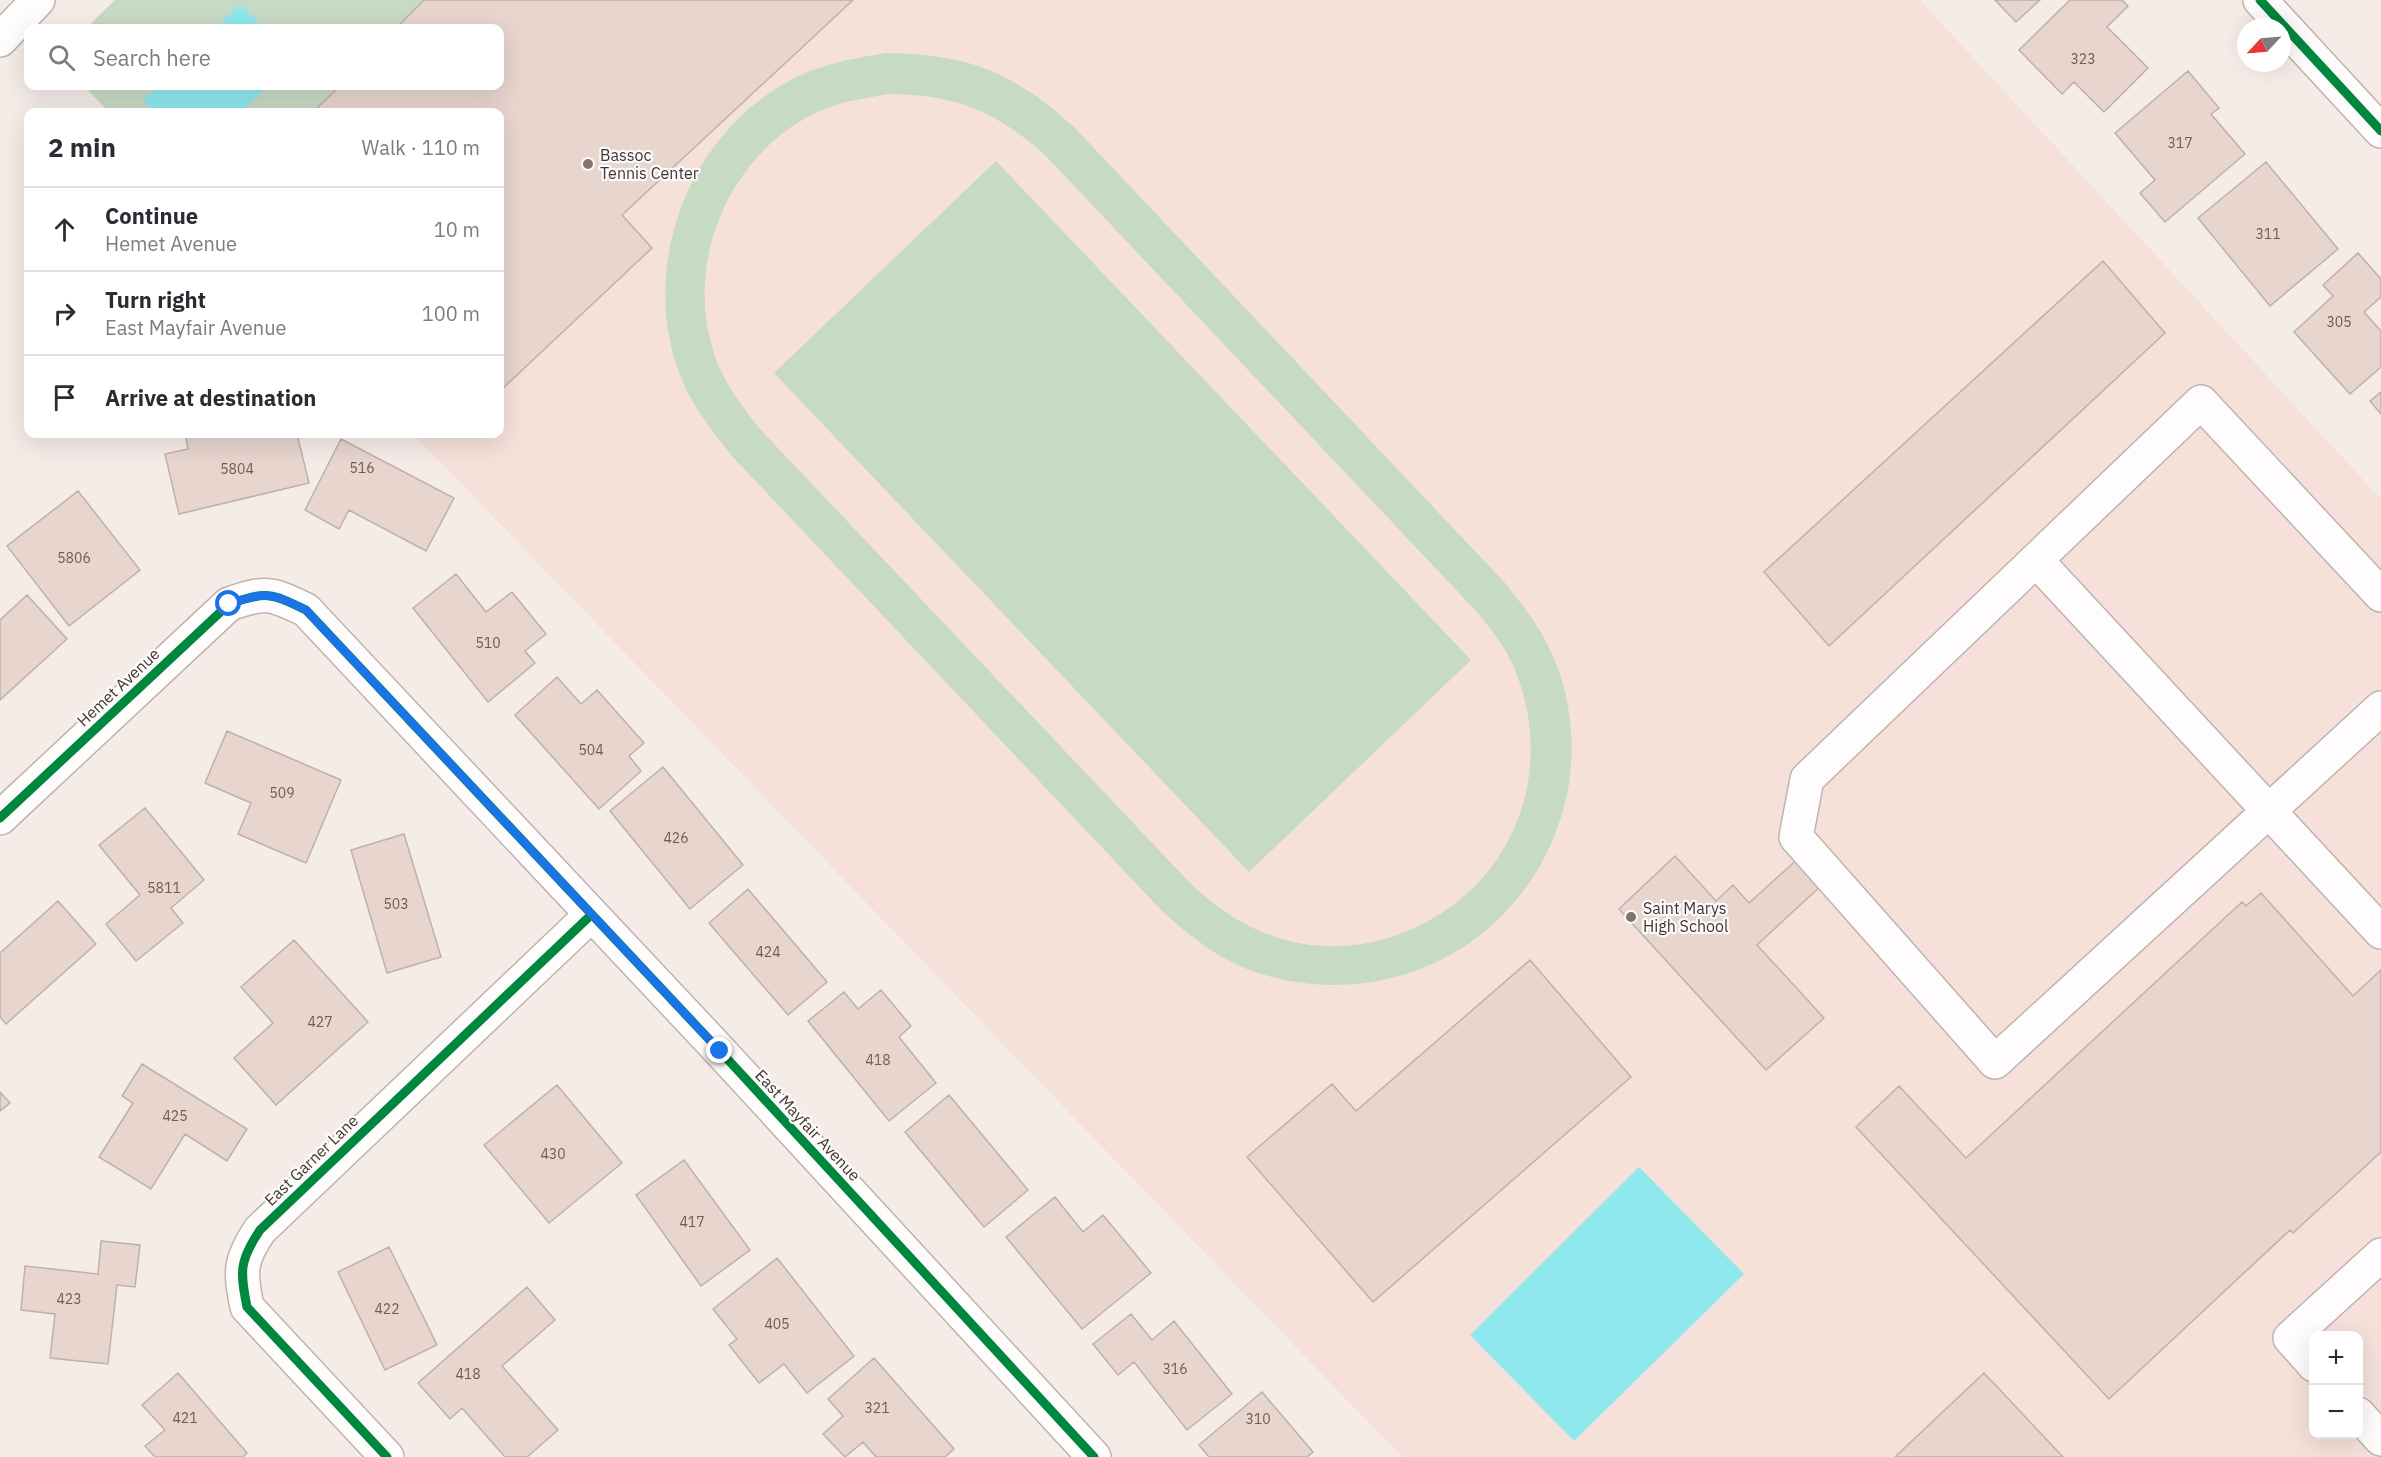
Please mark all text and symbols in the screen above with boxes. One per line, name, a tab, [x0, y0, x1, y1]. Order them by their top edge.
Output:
north arrow	[2237, 18, 2291, 72]
search box	[24, 24, 504, 90]
icon: search	[45, 41, 78, 74]
text: Search here	[93, 43, 211, 72]
house number: 323	[2070, 50, 2096, 68]
text: 2 min	[48, 130, 116, 164]
text: Walk · 110 m	[362, 134, 480, 161]
house number: 317	[2167, 134, 2193, 152]
place label: Bassoc Tennis Center	[600, 145, 699, 183]
marker: Bassoc Tennis Center	[581, 157, 595, 171]
text: Continue	[105, 201, 198, 230]
icon: ahead	[48, 213, 81, 246]
text: 10 m	[434, 216, 480, 243]
house number: 311	[2255, 225, 2281, 243]
text: Hemet Avenue	[105, 230, 237, 257]
text: Turn right	[105, 285, 206, 314]
icon: right	[48, 297, 81, 330]
text: 100 m	[422, 300, 480, 327]
house number: 305	[2326, 313, 2352, 331]
text: East Mayfair Avenue	[105, 314, 287, 341]
icon: arrive	[48, 381, 81, 414]
text: Arrive at destination	[105, 383, 316, 412]
house number: 516	[349, 459, 375, 477]
house number: 5804	[220, 460, 254, 478]
house number: 5806	[57, 549, 91, 567]
route start	[215, 590, 241, 616]
house number: 510	[475, 634, 501, 652]
street label: Hemet Avenue	[73, 644, 164, 730]
house number: 504	[578, 741, 604, 759]
house number: 509	[269, 784, 295, 802]
house number: 426	[663, 829, 689, 847]
house number: 5811	[147, 879, 181, 897]
house number: 503	[383, 895, 409, 913]
place label: Saint Marys High School	[1643, 898, 1728, 936]
marker: Saint Marys High School	[1624, 910, 1638, 924]
house number: 424	[755, 943, 781, 961]
house number: 427	[307, 1013, 333, 1031]
route end	[706, 1037, 732, 1063]
house number: 418	[865, 1051, 891, 1069]
street label: East Mayfair Avenue	[751, 1065, 865, 1185]
house number: 425	[162, 1107, 188, 1125]
street label: East Garner Lane	[260, 1110, 362, 1210]
house number: 430	[540, 1145, 566, 1163]
house number: 417	[679, 1213, 705, 1231]
house number: 423	[56, 1290, 82, 1308]
house number: 422	[374, 1300, 400, 1318]
house number: 405	[764, 1315, 790, 1333]
map controls	[2309, 1331, 2363, 1439]
button: +	[2309, 1331, 2363, 1385]
house number: 316	[1162, 1360, 1188, 1378]
house number: 418	[455, 1365, 481, 1383]
button: −	[2309, 1385, 2363, 1439]
house number: 321	[864, 1399, 890, 1417]
house number: 421	[172, 1409, 198, 1427]
house number: 310	[1245, 1410, 1271, 1428]

